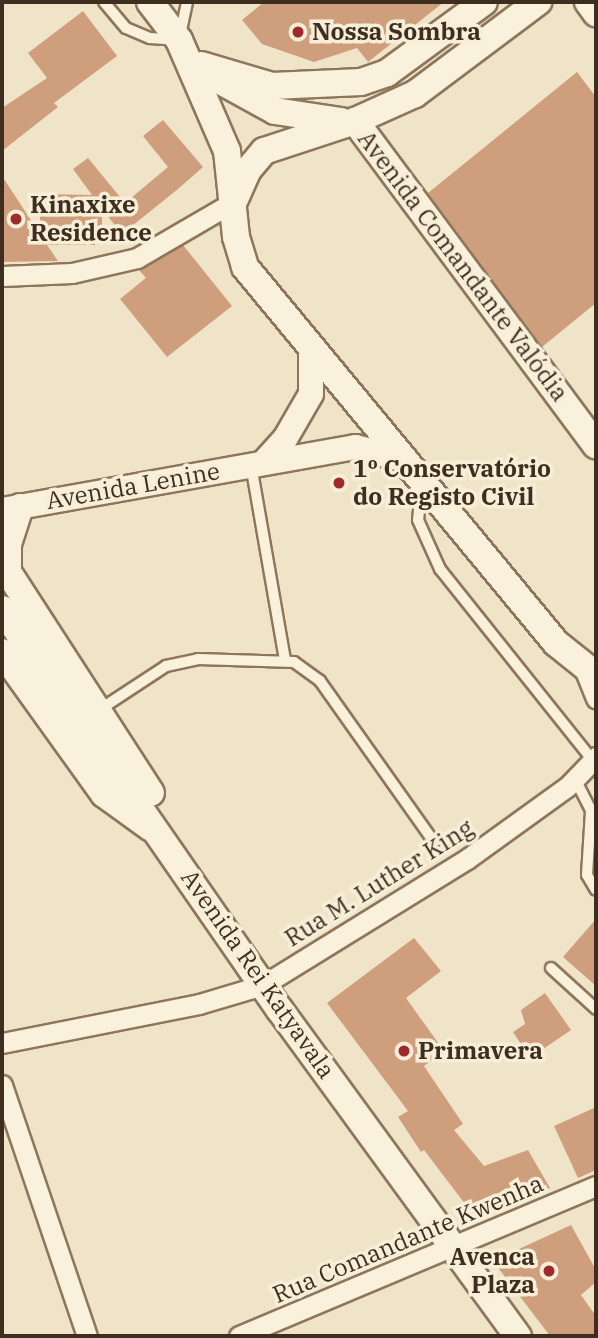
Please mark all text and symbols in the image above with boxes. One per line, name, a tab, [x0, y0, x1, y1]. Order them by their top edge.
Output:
place label: Nossa Sombra	[312, 18, 481, 46]
marker: Nossa Sombra	[290, 24, 306, 40]
street label: Avenida Comandante Valódia	[352, 125, 574, 407]
place label: Kinaxixe Residence	[30, 191, 152, 247]
marker: Kinaxixe Residence	[8, 211, 24, 227]
place label: 1º Conservatório do Registo Civil	[353, 455, 551, 511]
street label: Avenida Lenine	[44, 457, 222, 515]
marker: 1º Conservatório do Registo Civil	[331, 475, 347, 491]
street label: Rua M. Luther King	[279, 813, 479, 953]
street label: Avenida Rei Katyavala	[175, 864, 341, 1084]
place label: Primavera	[418, 1037, 543, 1065]
marker: Primavera	[396, 1043, 412, 1059]
street label: Rua Comandante Kwenha	[268, 1169, 548, 1309]
place label: Avenca Plaza	[450, 1243, 535, 1299]
marker: Avenca Plaza	[541, 1263, 557, 1279]

